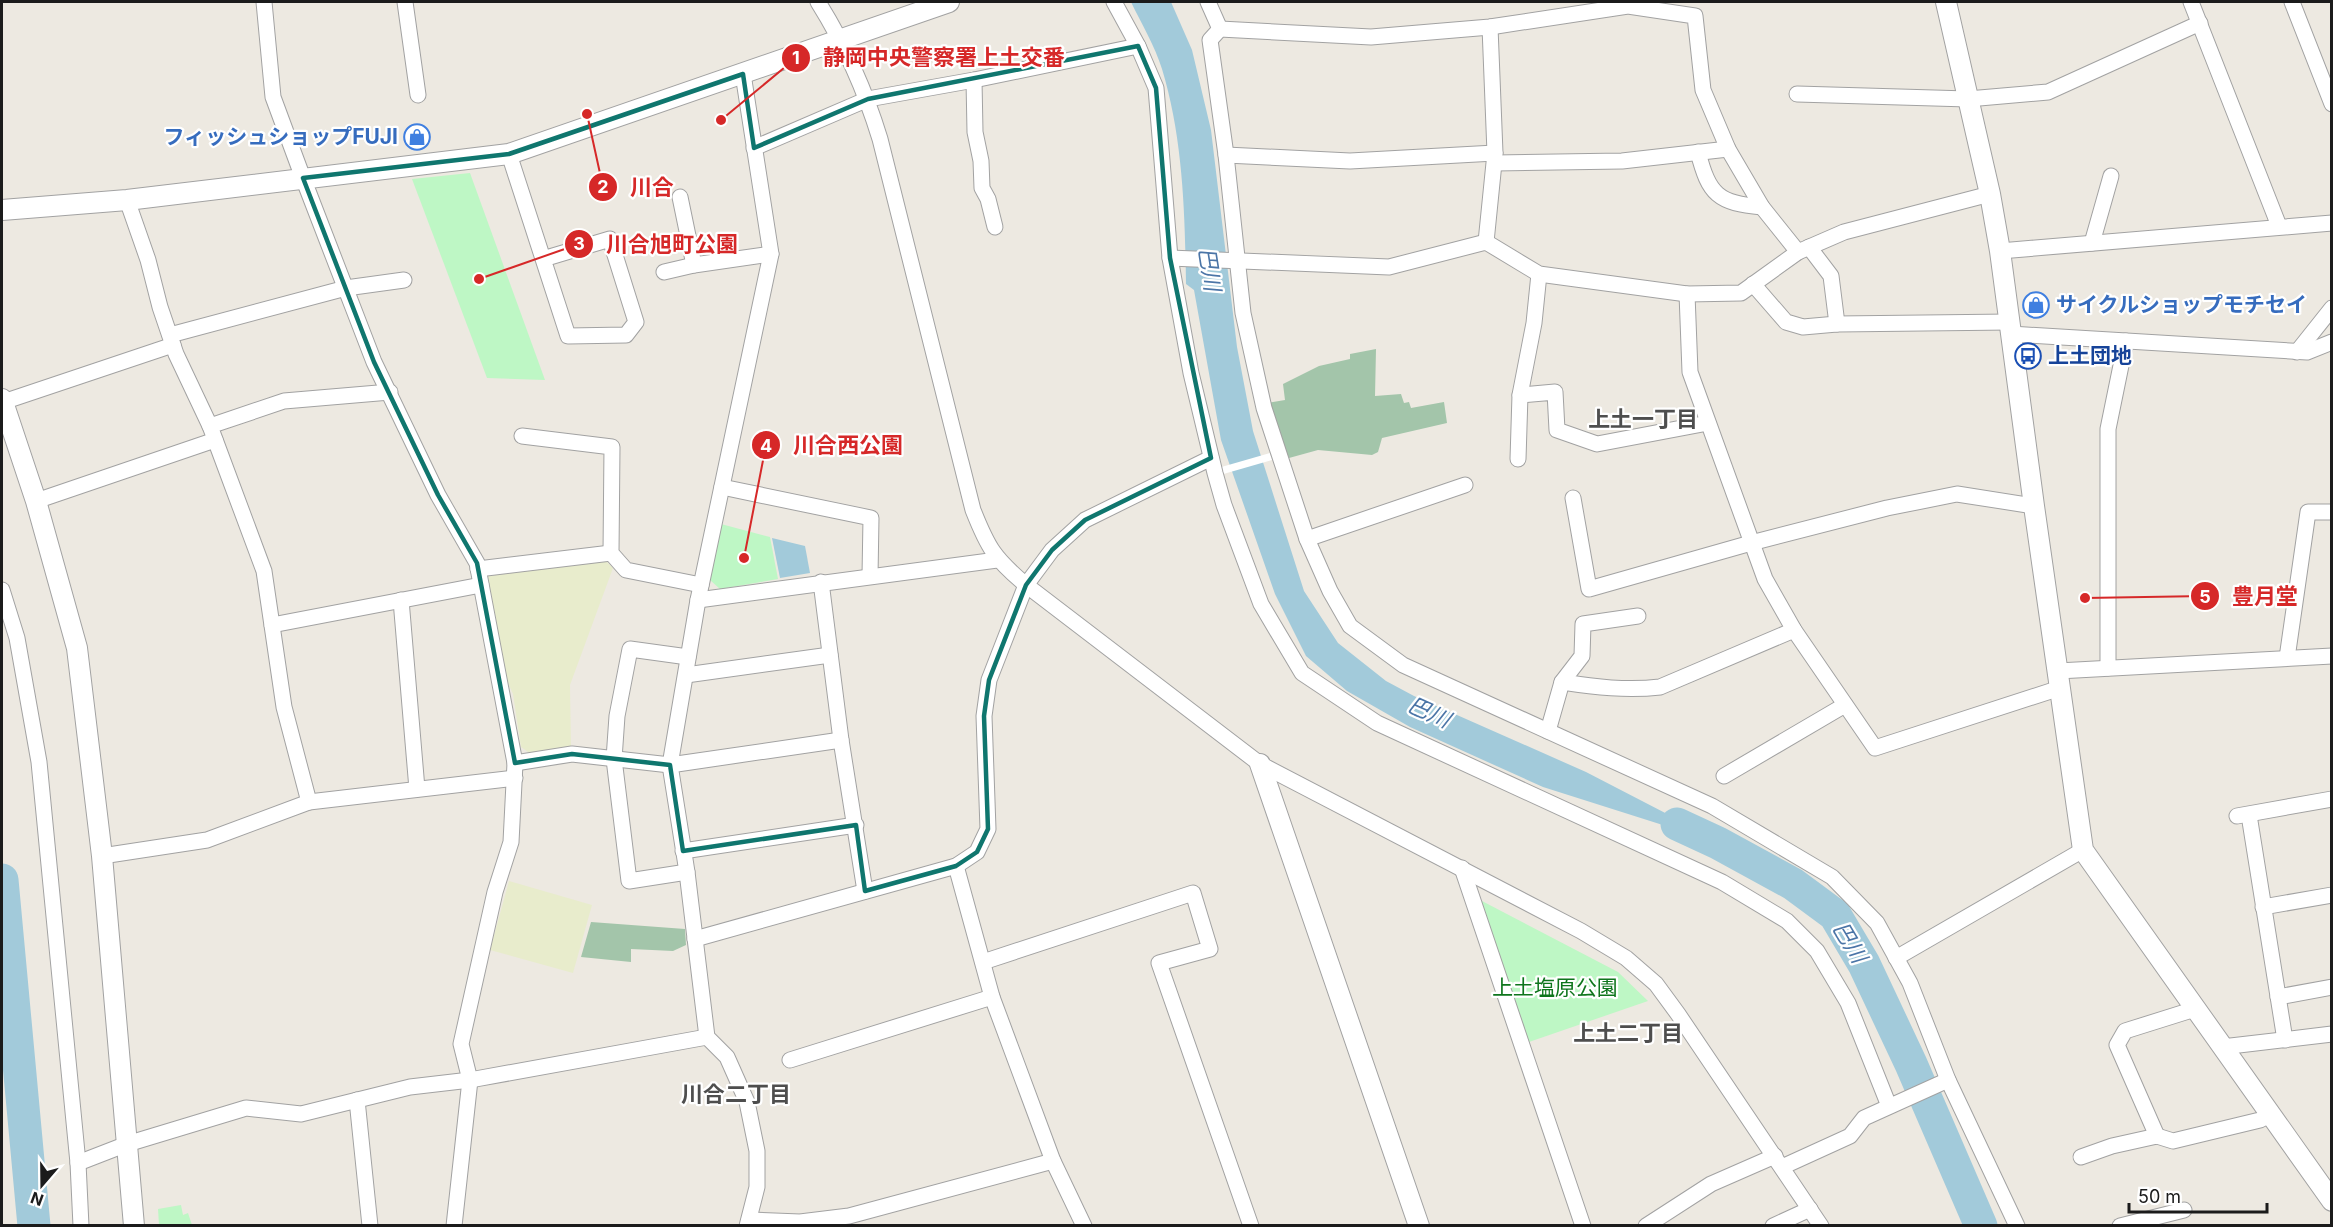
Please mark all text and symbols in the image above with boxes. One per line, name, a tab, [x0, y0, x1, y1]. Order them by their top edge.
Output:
callout: 静岡中央警察署上土交番	[781, 38, 1077, 78]
text: 静岡中央警察署上土交番	[823, 44, 1065, 70]
text: 1	[792, 47, 800, 68]
shop icon: フィッシュショップFUJI	[402, 122, 432, 152]
place label: フィッシュショップFUJI	[164, 124, 398, 149]
callout: 川合	[588, 167, 686, 207]
text: 川合	[630, 174, 674, 200]
text: 2	[597, 176, 609, 197]
callout: 川合旭町公園	[564, 224, 750, 264]
text: 川合旭町公園	[606, 231, 738, 257]
text: 3	[573, 233, 585, 254]
water label: 巴川	[1194, 245, 1227, 295]
shop icon: サイクルショップモチセイ	[2021, 290, 2051, 320]
place label: サイクルショップモチセイ	[2056, 292, 2307, 317]
bus stop icon: 上土団地	[2013, 341, 2043, 371]
place label: 上土団地	[2048, 343, 2132, 368]
district label: 上土一丁目	[1588, 406, 1698, 432]
callout: 川合西公園	[751, 425, 915, 465]
text: 川合西公園	[793, 432, 903, 458]
text: 4	[760, 435, 772, 456]
callout: 豊月堂	[2190, 576, 2310, 616]
text: 豊月堂	[2232, 583, 2298, 609]
text: 5	[2199, 586, 2211, 607]
water label: 巴川	[1404, 691, 1456, 734]
water label: 巴川	[1828, 916, 1874, 969]
park label: 上土塩原公園	[1492, 975, 1618, 1000]
district label: 上土二丁目	[1573, 1020, 1683, 1046]
district label: 川合二丁目	[681, 1081, 791, 1107]
north arrow	[12, 1155, 72, 1215]
scale bar	[2129, 1176, 2267, 1214]
text: 50 m	[2138, 1186, 2181, 1207]
text: N	[28, 1188, 46, 1211]

